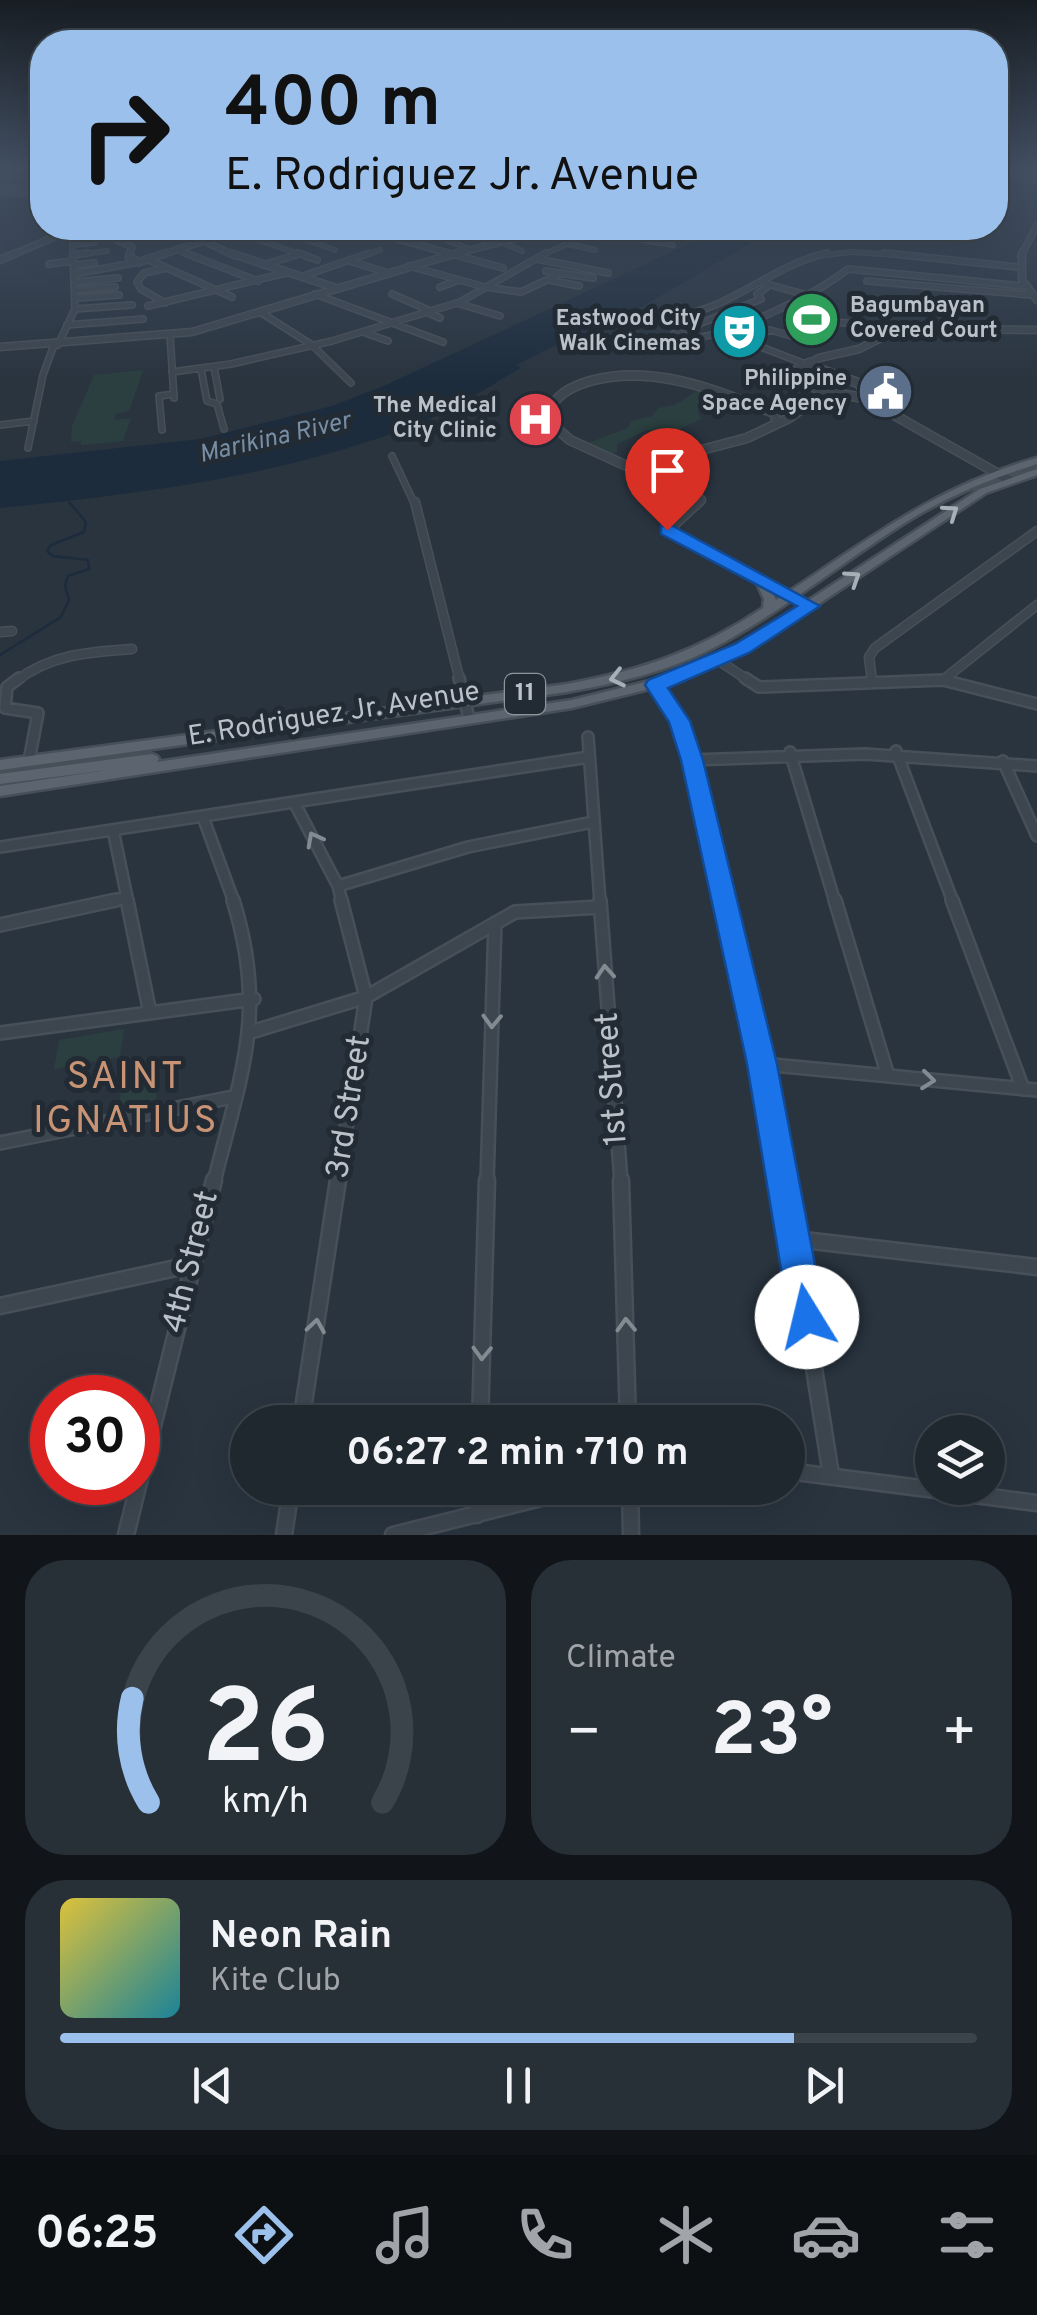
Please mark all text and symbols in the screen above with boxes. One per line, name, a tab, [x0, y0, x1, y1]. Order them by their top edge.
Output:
text: 400 m	[225, 62, 441, 151]
icon: right	[60, 70, 190, 200]
text: E. Rodriguez Jr. Avenue	[225, 149, 699, 206]
sports icon: Bagumbayan Covered Court	[781, 289, 841, 349]
place label: Bagumbayan Covered Court	[850, 293, 997, 345]
theatre icon: Eastwood City Walk Cinemas	[710, 302, 770, 362]
place label: Eastwood City Walk Cinemas	[556, 306, 701, 358]
public building icon: Philippine Space Agency	[856, 362, 916, 422]
place label: Philippine Space Agency	[702, 366, 847, 418]
hospital icon: The Medical City Clinic	[506, 389, 566, 449]
place label: The Medical City Clinic	[373, 393, 497, 445]
water label: Marikina River	[196, 405, 356, 472]
pin	[625, 428, 710, 531]
icon: arrive	[640, 443, 695, 498]
one-way arrow	[939, 506, 958, 524]
one-way arrow	[843, 572, 861, 591]
one-way arrow	[609, 666, 626, 687]
street label: E. Rodriguez Jr. Avenue	[186, 674, 482, 756]
road number: 11	[505, 674, 545, 714]
one-way arrow	[307, 832, 326, 850]
one-way arrow	[594, 964, 616, 980]
street label: 1st Street	[588, 1011, 638, 1147]
one-way arrow	[482, 1013, 503, 1029]
street label: 3rd Street	[319, 1032, 381, 1182]
district label: SAINT IGNATIUS	[33, 1054, 219, 1147]
one-way arrow	[921, 1069, 937, 1090]
street label: 4th Street	[155, 1187, 229, 1337]
position arrow	[755, 1265, 859, 1369]
one-way arrow	[615, 1317, 636, 1333]
one-way arrow	[305, 1318, 326, 1334]
one-way arrow	[472, 1345, 493, 1361]
speed limit sign: 30	[30, 1375, 160, 1505]
map controls	[915, 1415, 1005, 1505]
button: layers	[915, 1415, 1005, 1505]
text: 06:27 · 2 min · 710 m	[346, 1430, 689, 1479]
text: Climate	[566, 1639, 676, 1679]
text: 26	[202, 1668, 329, 1800]
text: 23°	[710, 1687, 833, 1782]
text: −	[566, 1700, 601, 1770]
text: +	[942, 1700, 977, 1770]
text: km/h	[222, 1780, 309, 1826]
text: Neon Rain	[210, 1913, 392, 1962]
text: Kite Club	[210, 1962, 341, 2002]
icon: previous	[185, 2058, 240, 2113]
icon: pause	[491, 2058, 546, 2113]
icon: next	[797, 2058, 852, 2113]
icon: directions	[229, 2200, 299, 2270]
icon: music	[370, 2200, 440, 2270]
icon: phone	[510, 2200, 580, 2270]
icon: climate	[651, 2200, 721, 2270]
icon: car	[791, 2200, 861, 2270]
icon: filters	[932, 2200, 1002, 2270]
text: 06:25	[35, 2207, 158, 2264]

